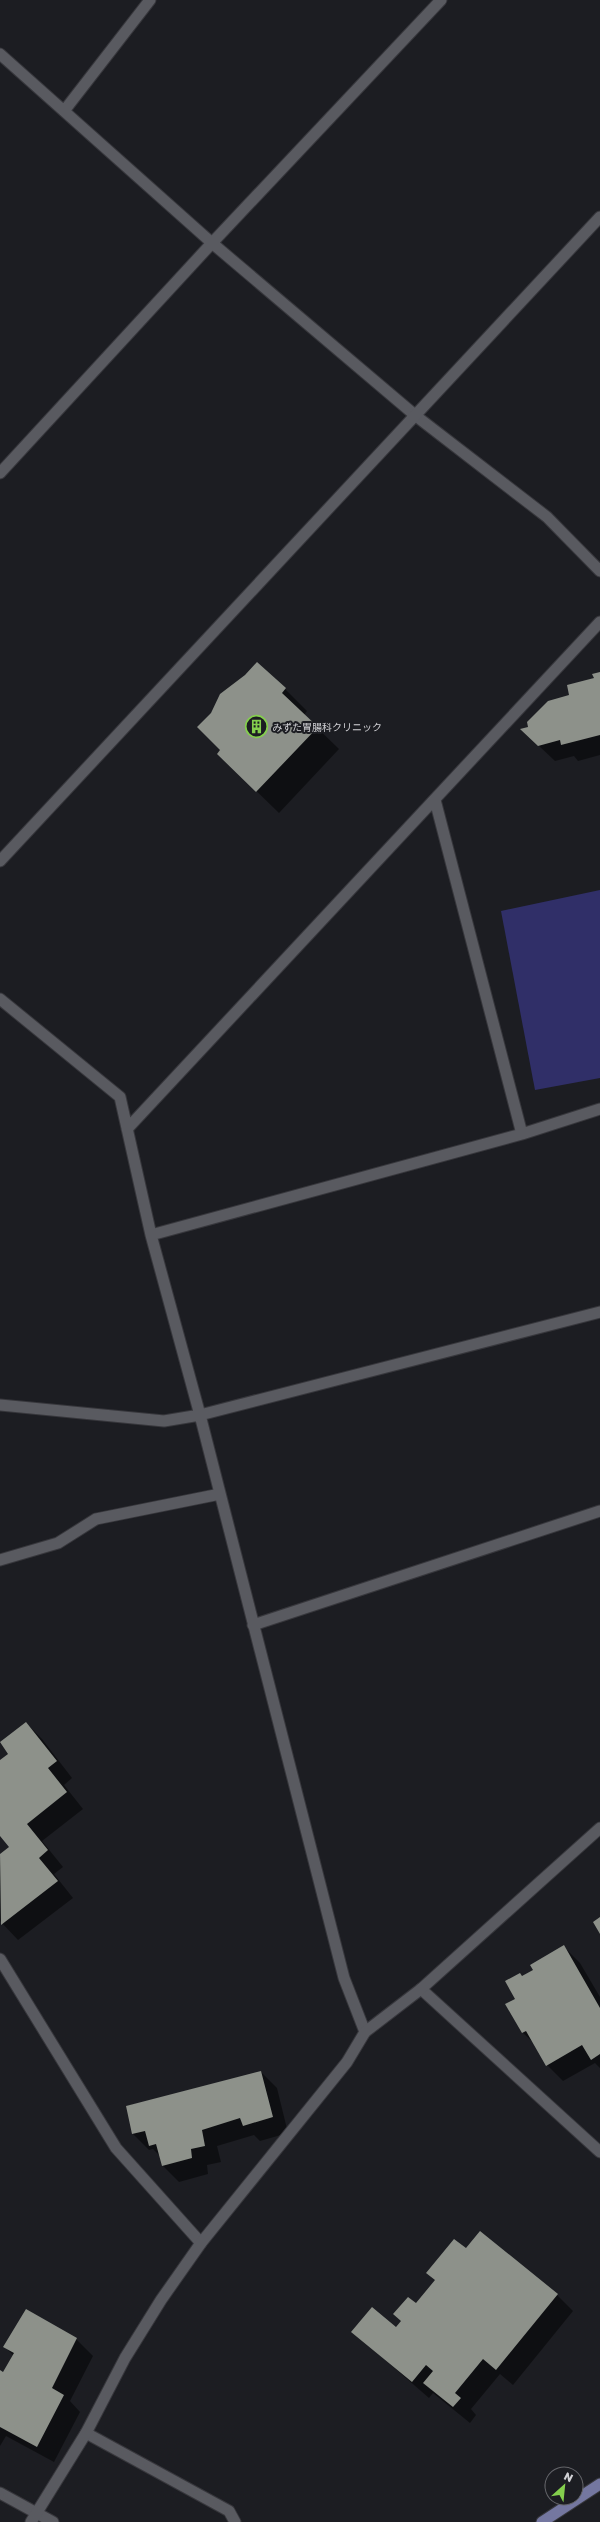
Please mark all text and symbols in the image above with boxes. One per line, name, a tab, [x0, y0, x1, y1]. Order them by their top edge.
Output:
building icon: みずた胃腸科クリニック	[244, 714, 270, 740]
place label: みずた胃腸科クリニック	[272, 721, 382, 733]
north arrow	[544, 2466, 584, 2506]
text: N	[562, 2469, 575, 2484]

